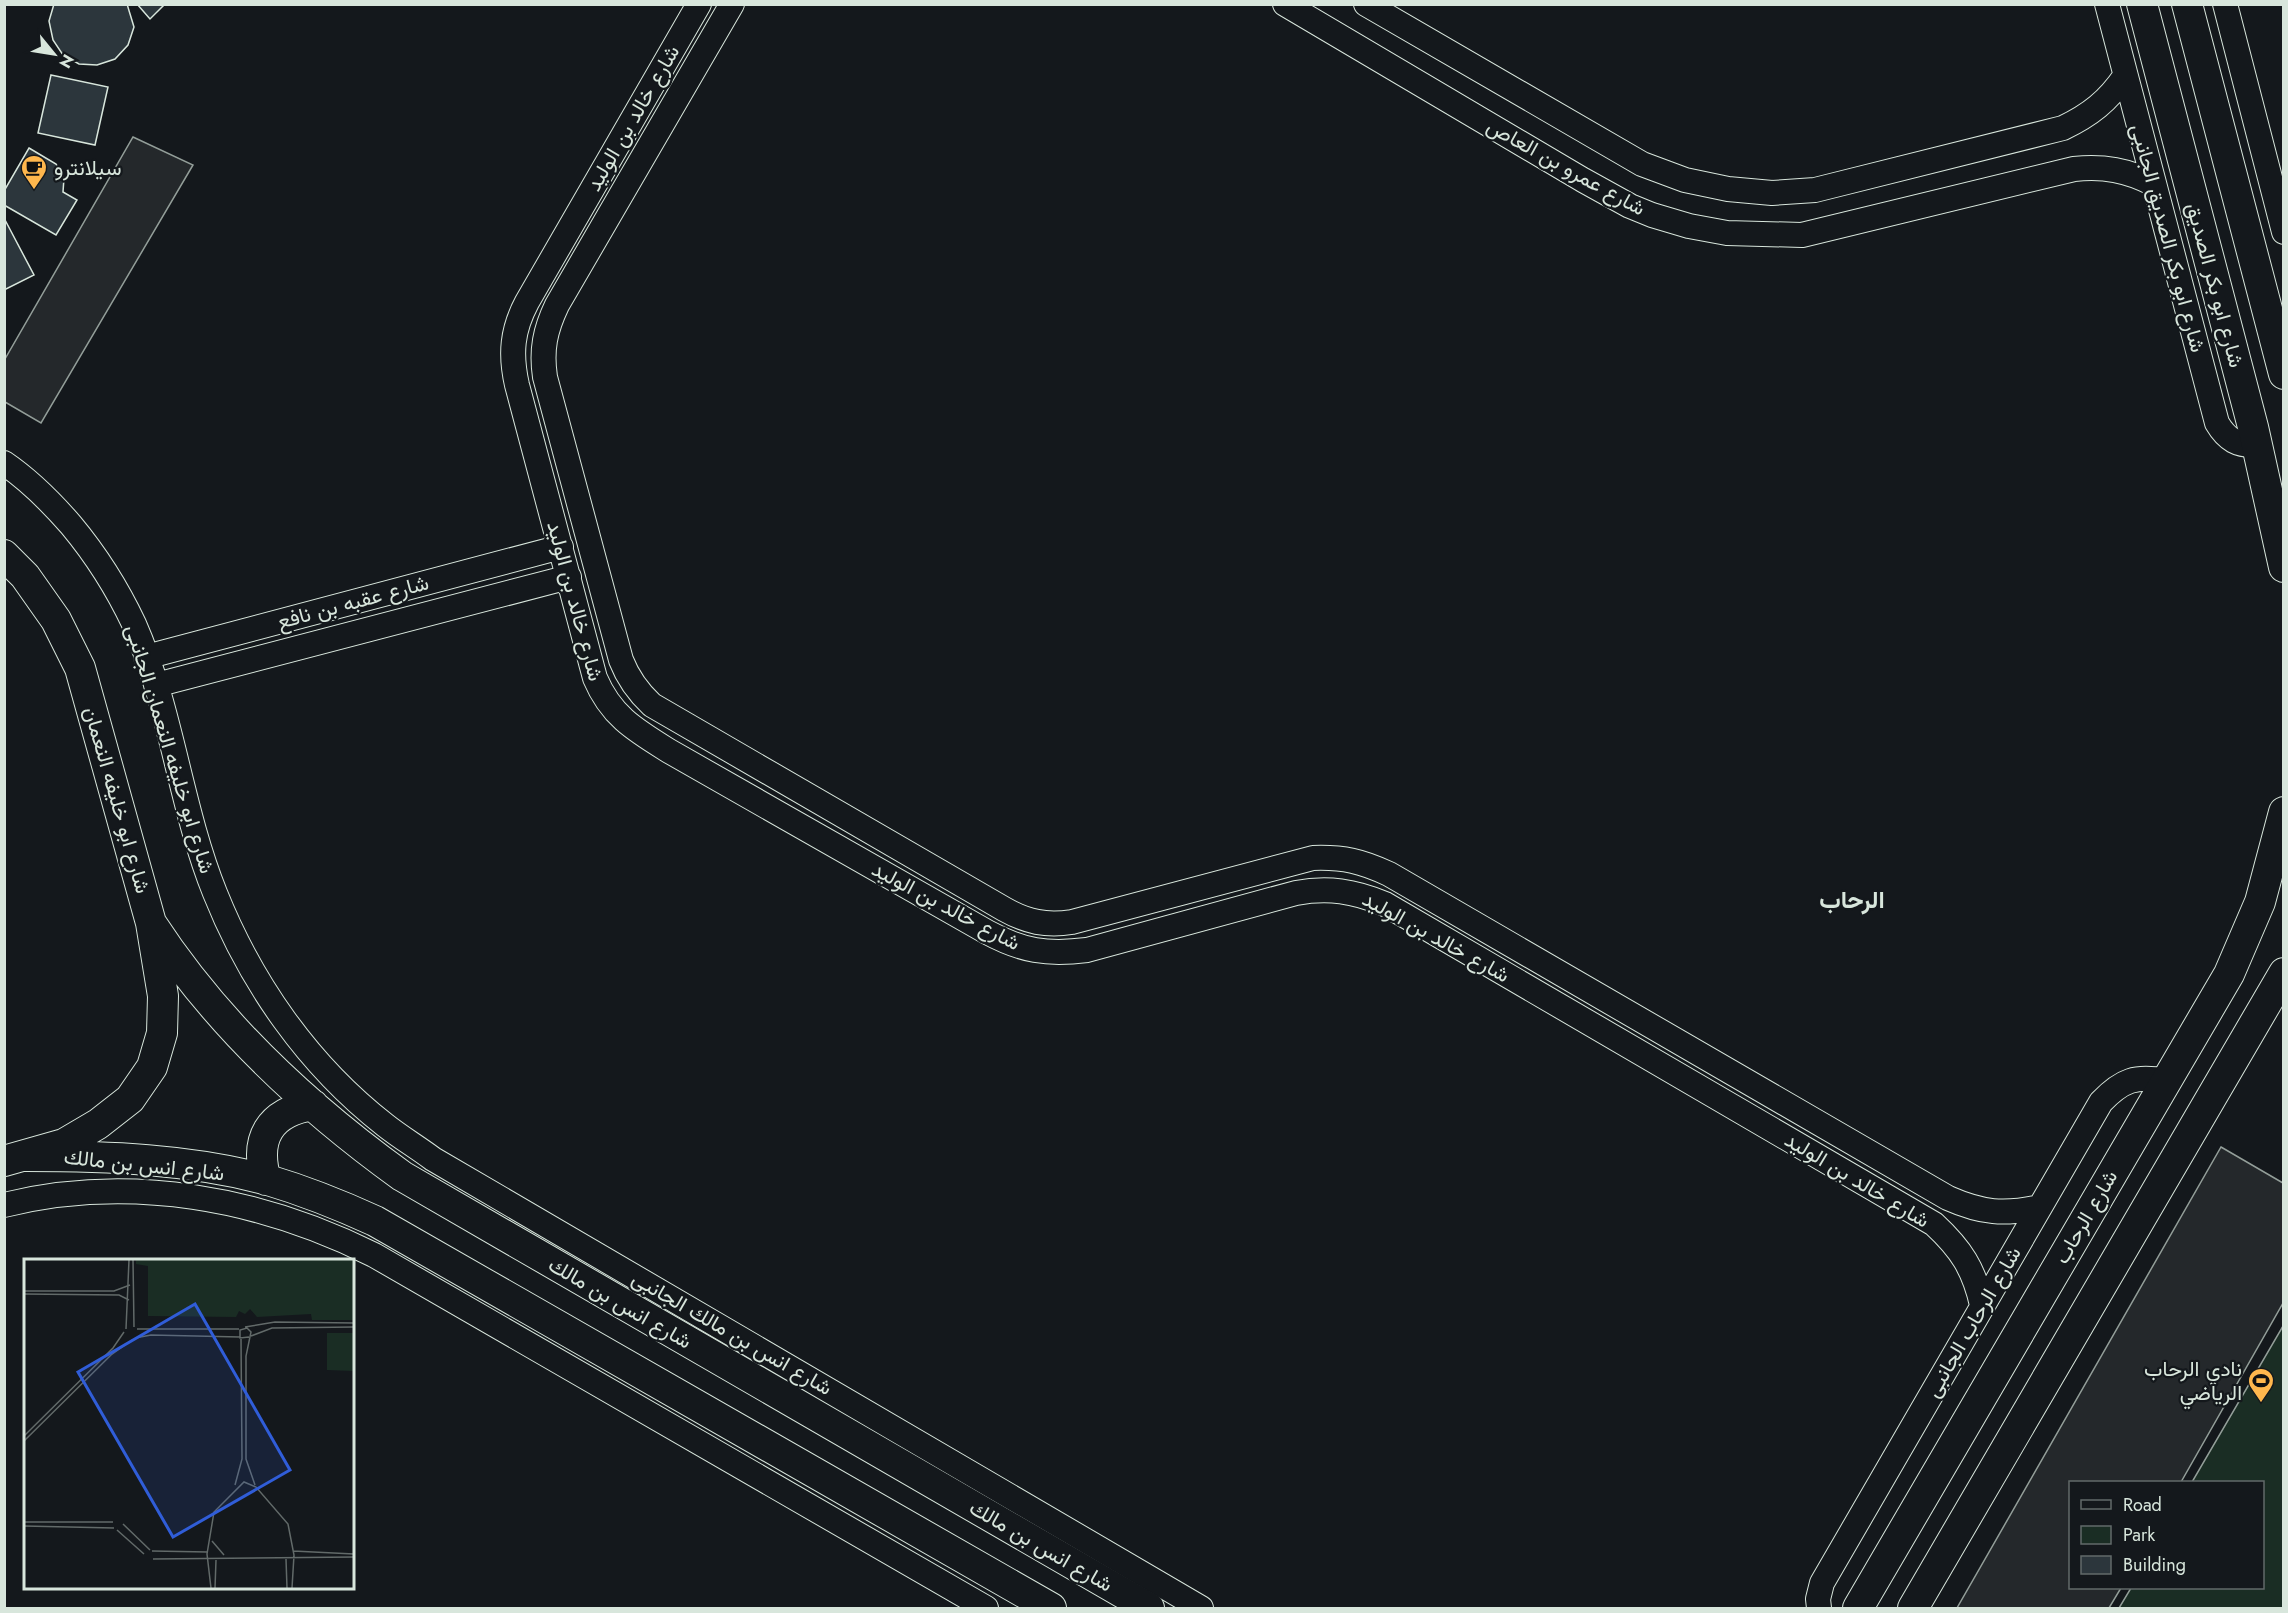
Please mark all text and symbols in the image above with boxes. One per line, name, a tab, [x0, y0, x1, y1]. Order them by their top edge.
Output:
north arrow	[24, 24, 84, 84]
street label: شارع خالد بن الوليد	[579, 39, 687, 197]
text: N	[53, 50, 80, 73]
street label: شارع عمرو بن العاص	[1481, 111, 1651, 223]
street label: شارع ابو بكر الصديق الجانبى	[2123, 120, 2213, 356]
cafe icon: سيلانترو	[19, 153, 49, 191]
place label: سيلانترو	[54, 153, 121, 183]
street label: شارع ابو بكر الصديق	[2179, 199, 2251, 371]
street label: شارع خالد بن الوليد	[539, 518, 611, 684]
street label: شارع عقبه بن نافع	[274, 567, 432, 637]
street label: شارع ابو خليفه النعمان الجانبى	[118, 621, 222, 877]
street label: شارع ابو خليفه النعمان	[76, 703, 158, 897]
street label: شارع خالد بن الوليد	[866, 854, 1026, 958]
district label: الرحاب	[1819, 882, 1885, 917]
street label: شارع خالد بن الوليد	[1357, 884, 1515, 990]
street label: شارع خالد بن الوليد	[1779, 1125, 1935, 1235]
street label: شارع انس بن مالك	[62, 1142, 226, 1188]
street label: شارع الرحاب	[2047, 1165, 2125, 1269]
street label: شارع الرحاب الجانبى	[1918, 1241, 2028, 1403]
street label: شارع انس بن مالك	[543, 1250, 697, 1356]
inset map	[24, 1259, 354, 1589]
street label: شارع انس بن مالك الجانبى	[626, 1263, 838, 1403]
place label: نادي الرحاب الرياضي	[2144, 1354, 2242, 1410]
sports icon: نادي الرحاب الرياضي	[2246, 1366, 2276, 1404]
legend	[2069, 1481, 2264, 1589]
text: Road	[2123, 1492, 2162, 1518]
street label: شارع انس بن مالك	[964, 1493, 1118, 1599]
text: Park	[2123, 1522, 2155, 1548]
text: Building	[2123, 1552, 2186, 1578]

